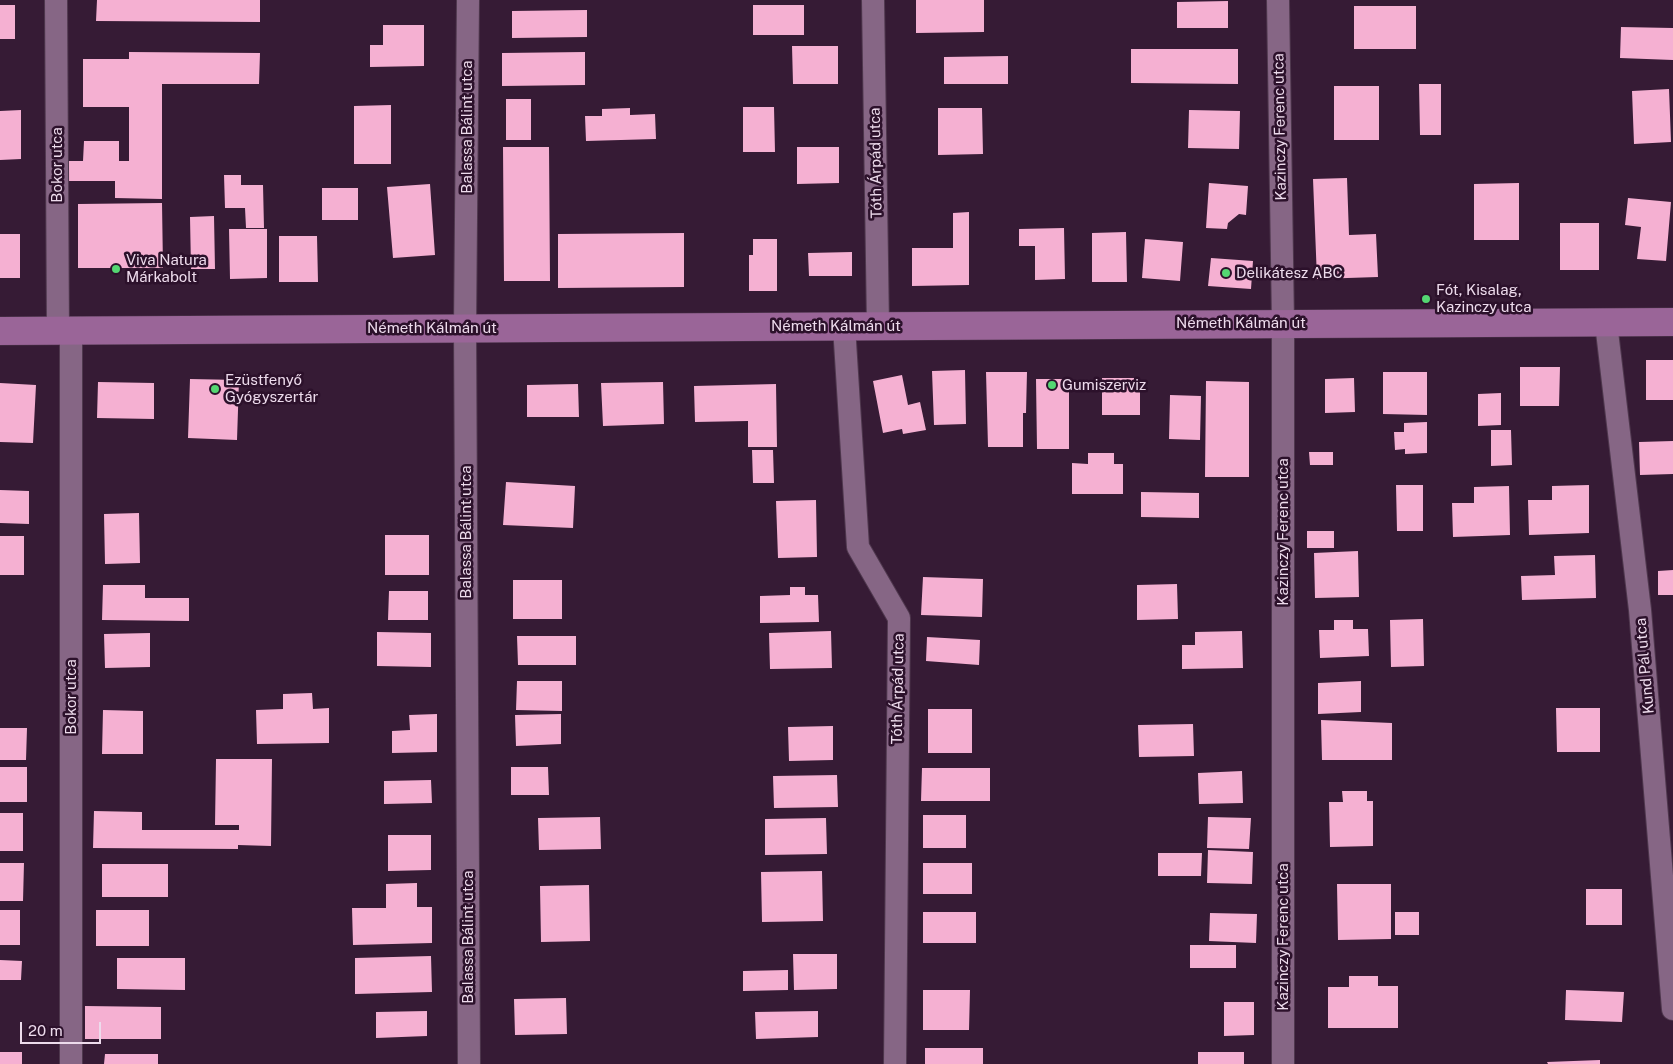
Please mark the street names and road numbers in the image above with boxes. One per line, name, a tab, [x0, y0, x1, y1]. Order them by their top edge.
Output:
street label: Kazinczy Ferenc utca	[1270, 53, 1290, 201]
street label: Balassa Bálint utca	[458, 60, 476, 194]
street label: Tóth Árpád utca	[866, 107, 886, 219]
street label: Bokor utca	[48, 127, 66, 203]
street label: Németh Kálmán út	[1176, 314, 1306, 332]
street label: Németh Kálmán út	[771, 317, 901, 335]
street label: Németh Kálmán út	[367, 319, 497, 337]
street label: Kazinczy Ferenc utca	[1274, 458, 1292, 606]
street label: Balassa Bálint utca	[457, 465, 475, 599]
street label: Kund Pál utca	[1632, 617, 1658, 715]
street label: Tóth Árpád utca	[888, 633, 908, 745]
street label: Bokor utca	[62, 659, 80, 735]
street label: Kazinczy Ferenc utca	[1274, 863, 1292, 1011]
street label: Balassa Bálint utca	[459, 870, 477, 1004]

